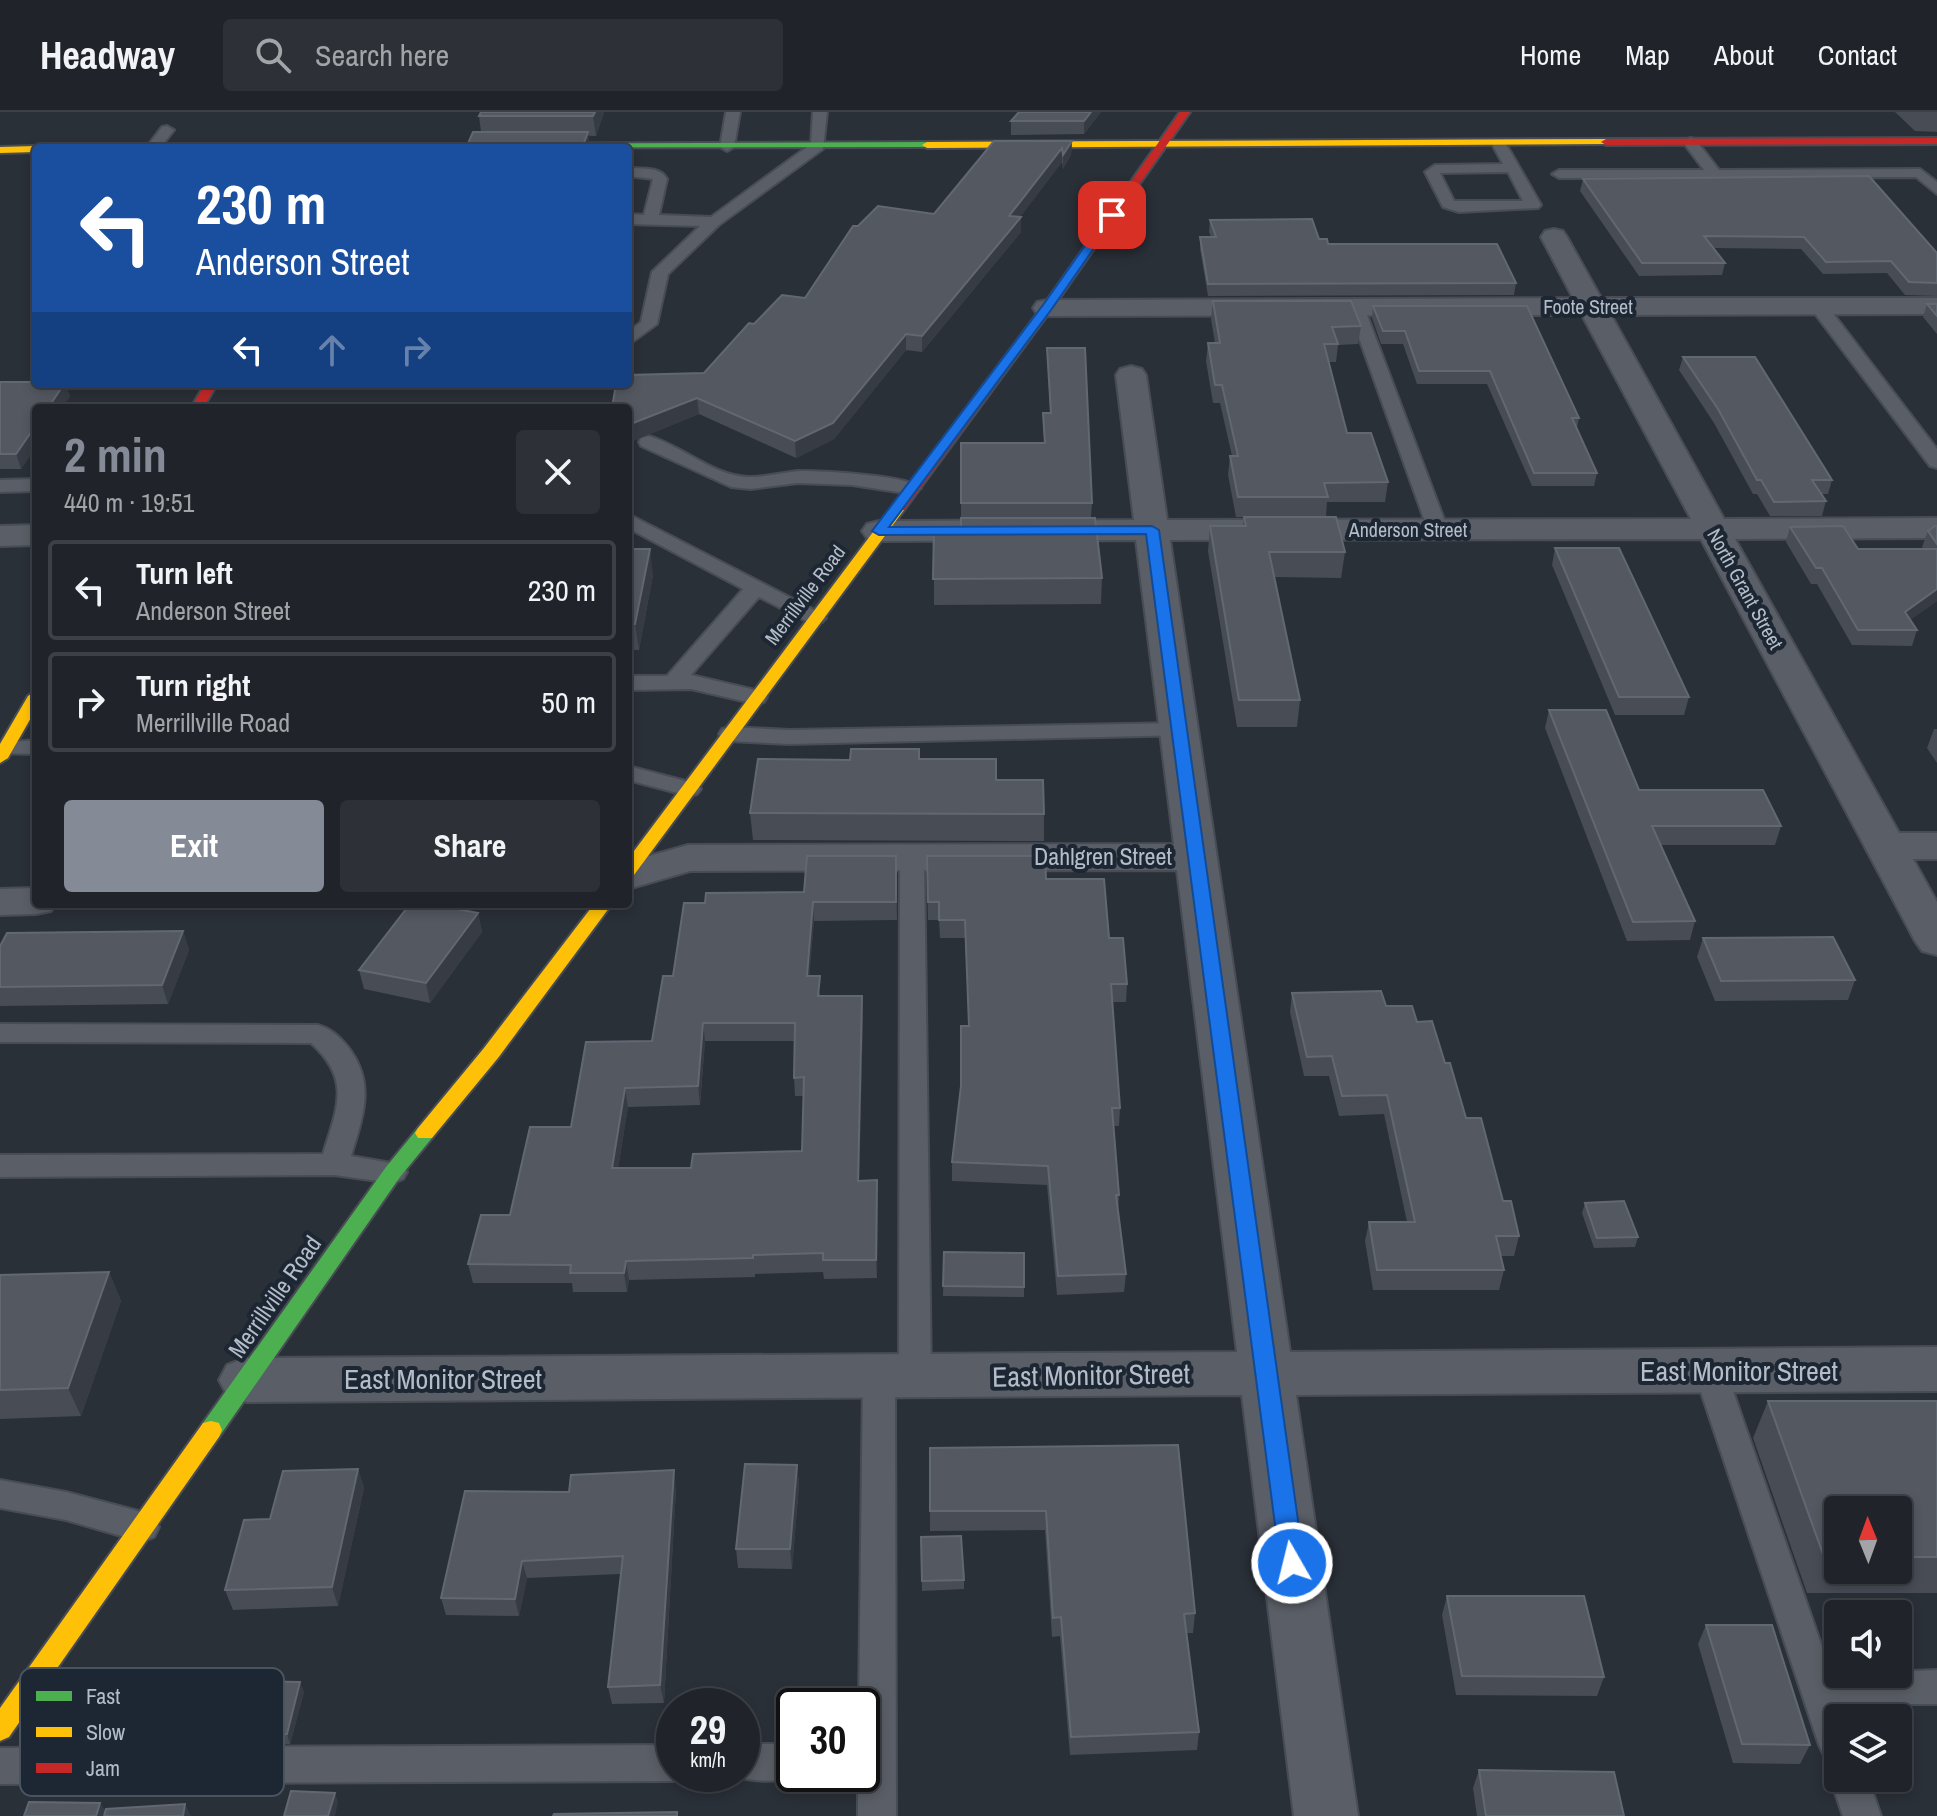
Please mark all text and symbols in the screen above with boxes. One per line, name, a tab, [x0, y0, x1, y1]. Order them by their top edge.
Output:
search box	[223, 19, 783, 91]
text: Headway	[40, 30, 175, 81]
icon: search	[251, 33, 295, 77]
text: Search here	[315, 35, 449, 75]
text: Home	[1520, 36, 1581, 74]
text: Map	[1625, 36, 1670, 74]
text: About	[1714, 36, 1774, 74]
text: Contact	[1818, 36, 1897, 74]
text: 230 m	[196, 166, 326, 241]
icon: left	[64, 176, 168, 280]
pin	[1078, 181, 1146, 249]
icon: arrive	[1090, 193, 1134, 237]
text: Anderson Street	[196, 238, 409, 286]
street label: Foote Street	[1543, 293, 1633, 320]
icon: left	[226, 328, 270, 372]
icon: ahead	[310, 328, 354, 372]
icon: right	[394, 328, 438, 372]
text: 2 min	[64, 422, 167, 487]
button: close	[516, 430, 600, 514]
text: 440 m · 19:51	[64, 485, 194, 520]
street label: Anderson Street	[1348, 516, 1468, 543]
street label: North Grant Street	[1701, 524, 1790, 654]
street label: Merrillville Road	[758, 539, 851, 650]
text: Turn left	[136, 553, 233, 593]
icon: left	[68, 568, 112, 612]
text: 230 m	[528, 570, 596, 610]
text: Anderson Street	[136, 593, 290, 628]
text: Turn right	[136, 665, 250, 705]
icon: right	[68, 680, 112, 724]
text: 50 m	[541, 682, 596, 722]
text: Merrillville Road	[136, 705, 290, 740]
button: Exit	[64, 800, 324, 892]
button: Share	[340, 800, 600, 892]
street label: Dahlgren Street	[1034, 840, 1172, 872]
street label: Merrillville Road	[220, 1229, 328, 1364]
street label: East Monitor Street	[1640, 1352, 1838, 1390]
street label: East Monitor Street	[992, 1354, 1190, 1396]
street label: East Monitor Street	[344, 1360, 542, 1398]
north arrow	[1824, 1496, 1912, 1584]
map controls	[1824, 1496, 1912, 1792]
position arrow	[1250, 1521, 1334, 1605]
button: sound	[1824, 1600, 1912, 1688]
legend	[20, 1668, 284, 1796]
text: Fast	[86, 1681, 120, 1711]
speed limit sign: 30	[776, 1688, 880, 1792]
text: 29	[690, 1703, 726, 1756]
button: layers	[1824, 1704, 1912, 1792]
text: Slow	[86, 1717, 125, 1747]
text: km/h	[690, 1746, 726, 1773]
text: Jam	[86, 1753, 120, 1783]

